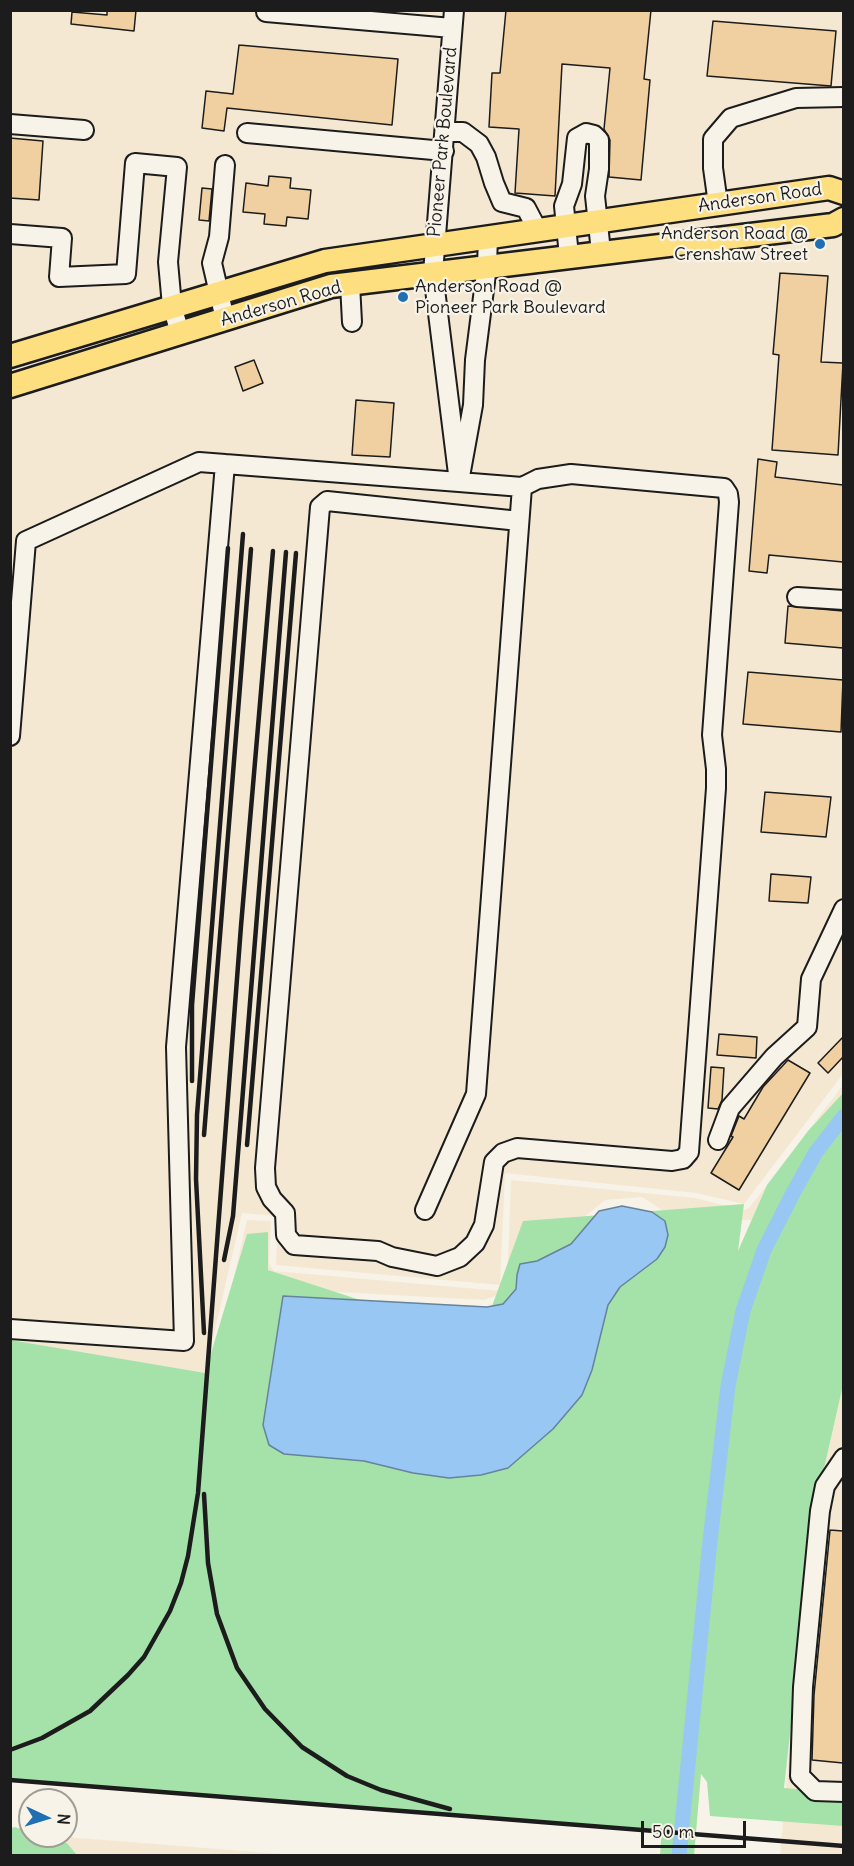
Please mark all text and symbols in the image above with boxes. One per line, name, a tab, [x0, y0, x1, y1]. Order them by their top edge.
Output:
street label: Pioneer Park Boulevard	[424, 46, 462, 238]
street label: Anderson Road	[697, 179, 823, 217]
place label: Anderson Road @ Crenshaw Street	[661, 223, 808, 266]
marker: Anderson Road @ Crenshaw Street	[813, 237, 827, 251]
street label: Anderson Road	[218, 276, 344, 332]
place label: Anderson Road @ Pioneer Park Boulevard	[415, 276, 606, 318]
marker: Anderson Road @ Pioneer Park Boulevard	[396, 290, 410, 304]
north arrow	[18, 1788, 78, 1848]
scale bar	[644, 1809, 749, 1847]
text: N	[54, 1813, 74, 1825]
text: 50 m	[652, 1820, 694, 1843]

